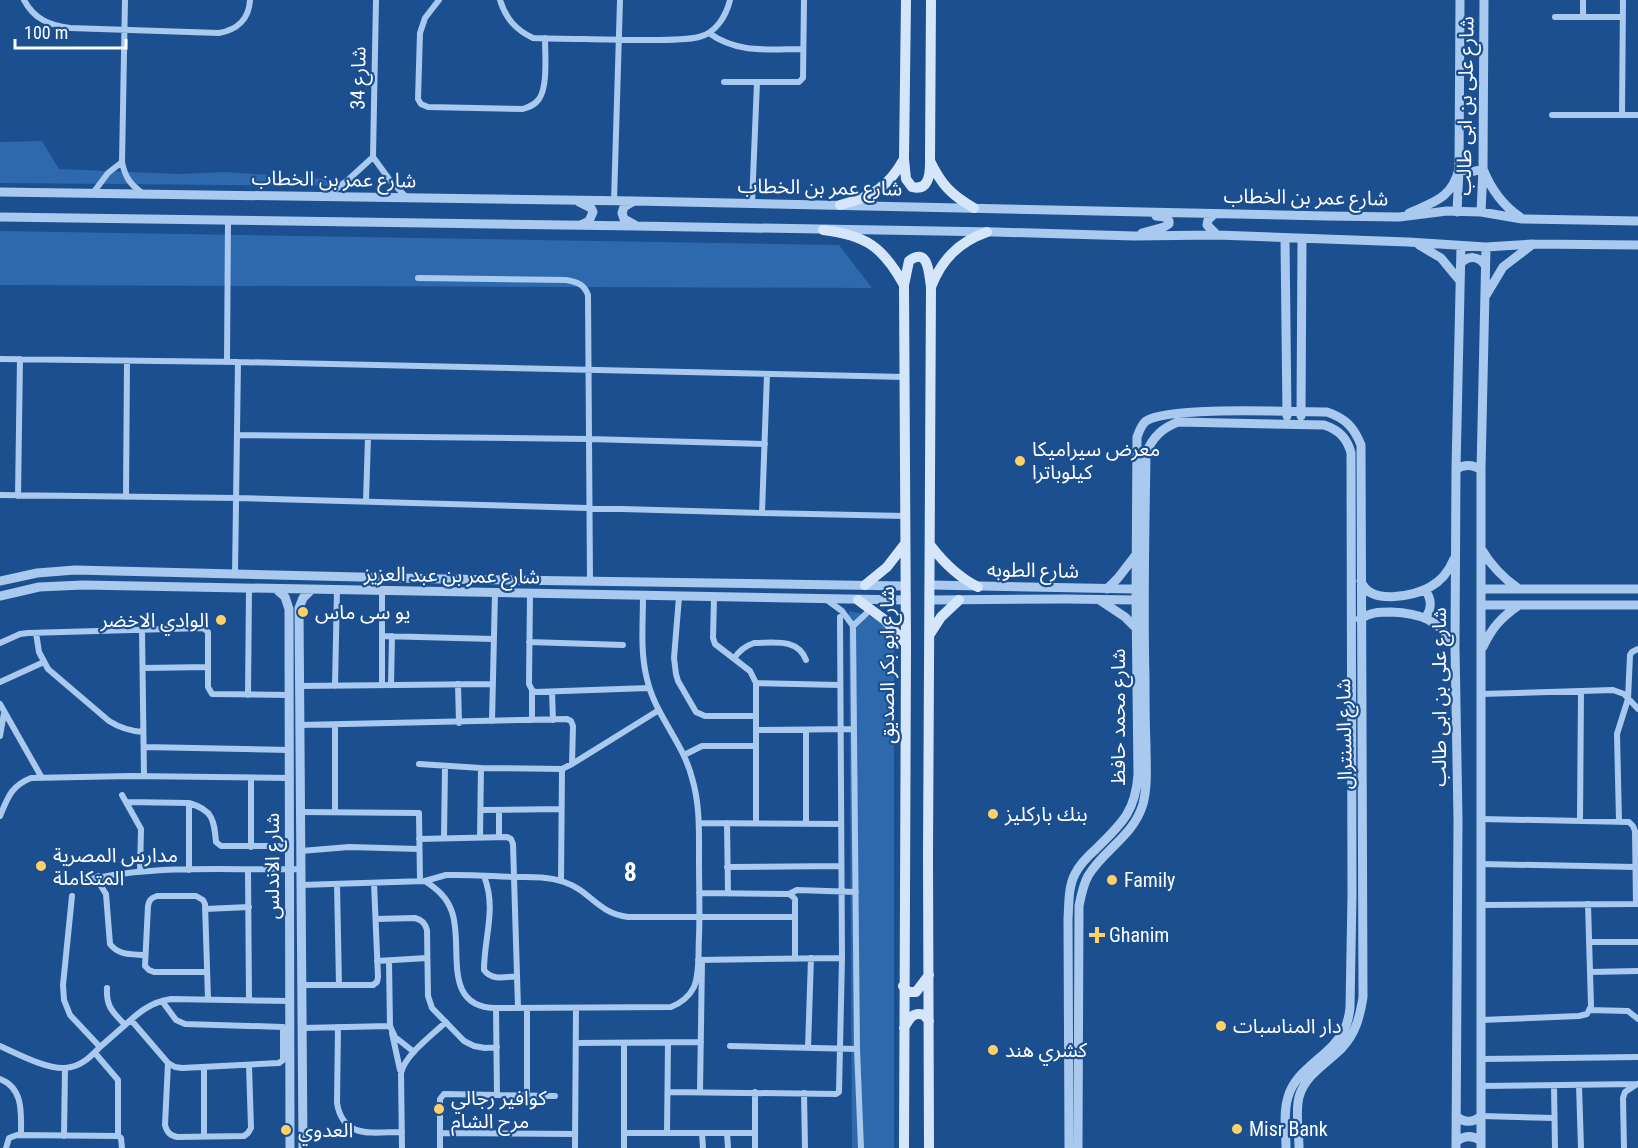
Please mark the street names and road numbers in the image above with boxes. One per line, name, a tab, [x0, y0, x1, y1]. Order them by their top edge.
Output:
street label: شارع على بن ابى طالب	[1451, 16, 1482, 196]
street label: شارع 34	[345, 46, 374, 110]
street label: شارع عمر بن الخطاب	[251, 166, 417, 195]
street label: شارع عمر بن الخطاب	[737, 174, 903, 203]
street label: شارع عمر بن الخطاب	[1223, 184, 1389, 213]
street label: شارع الطوبه	[987, 557, 1079, 586]
street label: شارع عمر بن عبد العزيز	[363, 561, 540, 592]
street label: شارع ابو بكر الصديق	[875, 586, 902, 744]
street label: شارع على بن ابى طالب	[1427, 607, 1454, 787]
street label: شارع محمد حافظ	[1106, 649, 1133, 785]
street label: شارع السنترال	[1331, 678, 1360, 790]
street label: شارع الاندلس	[260, 813, 287, 919]

